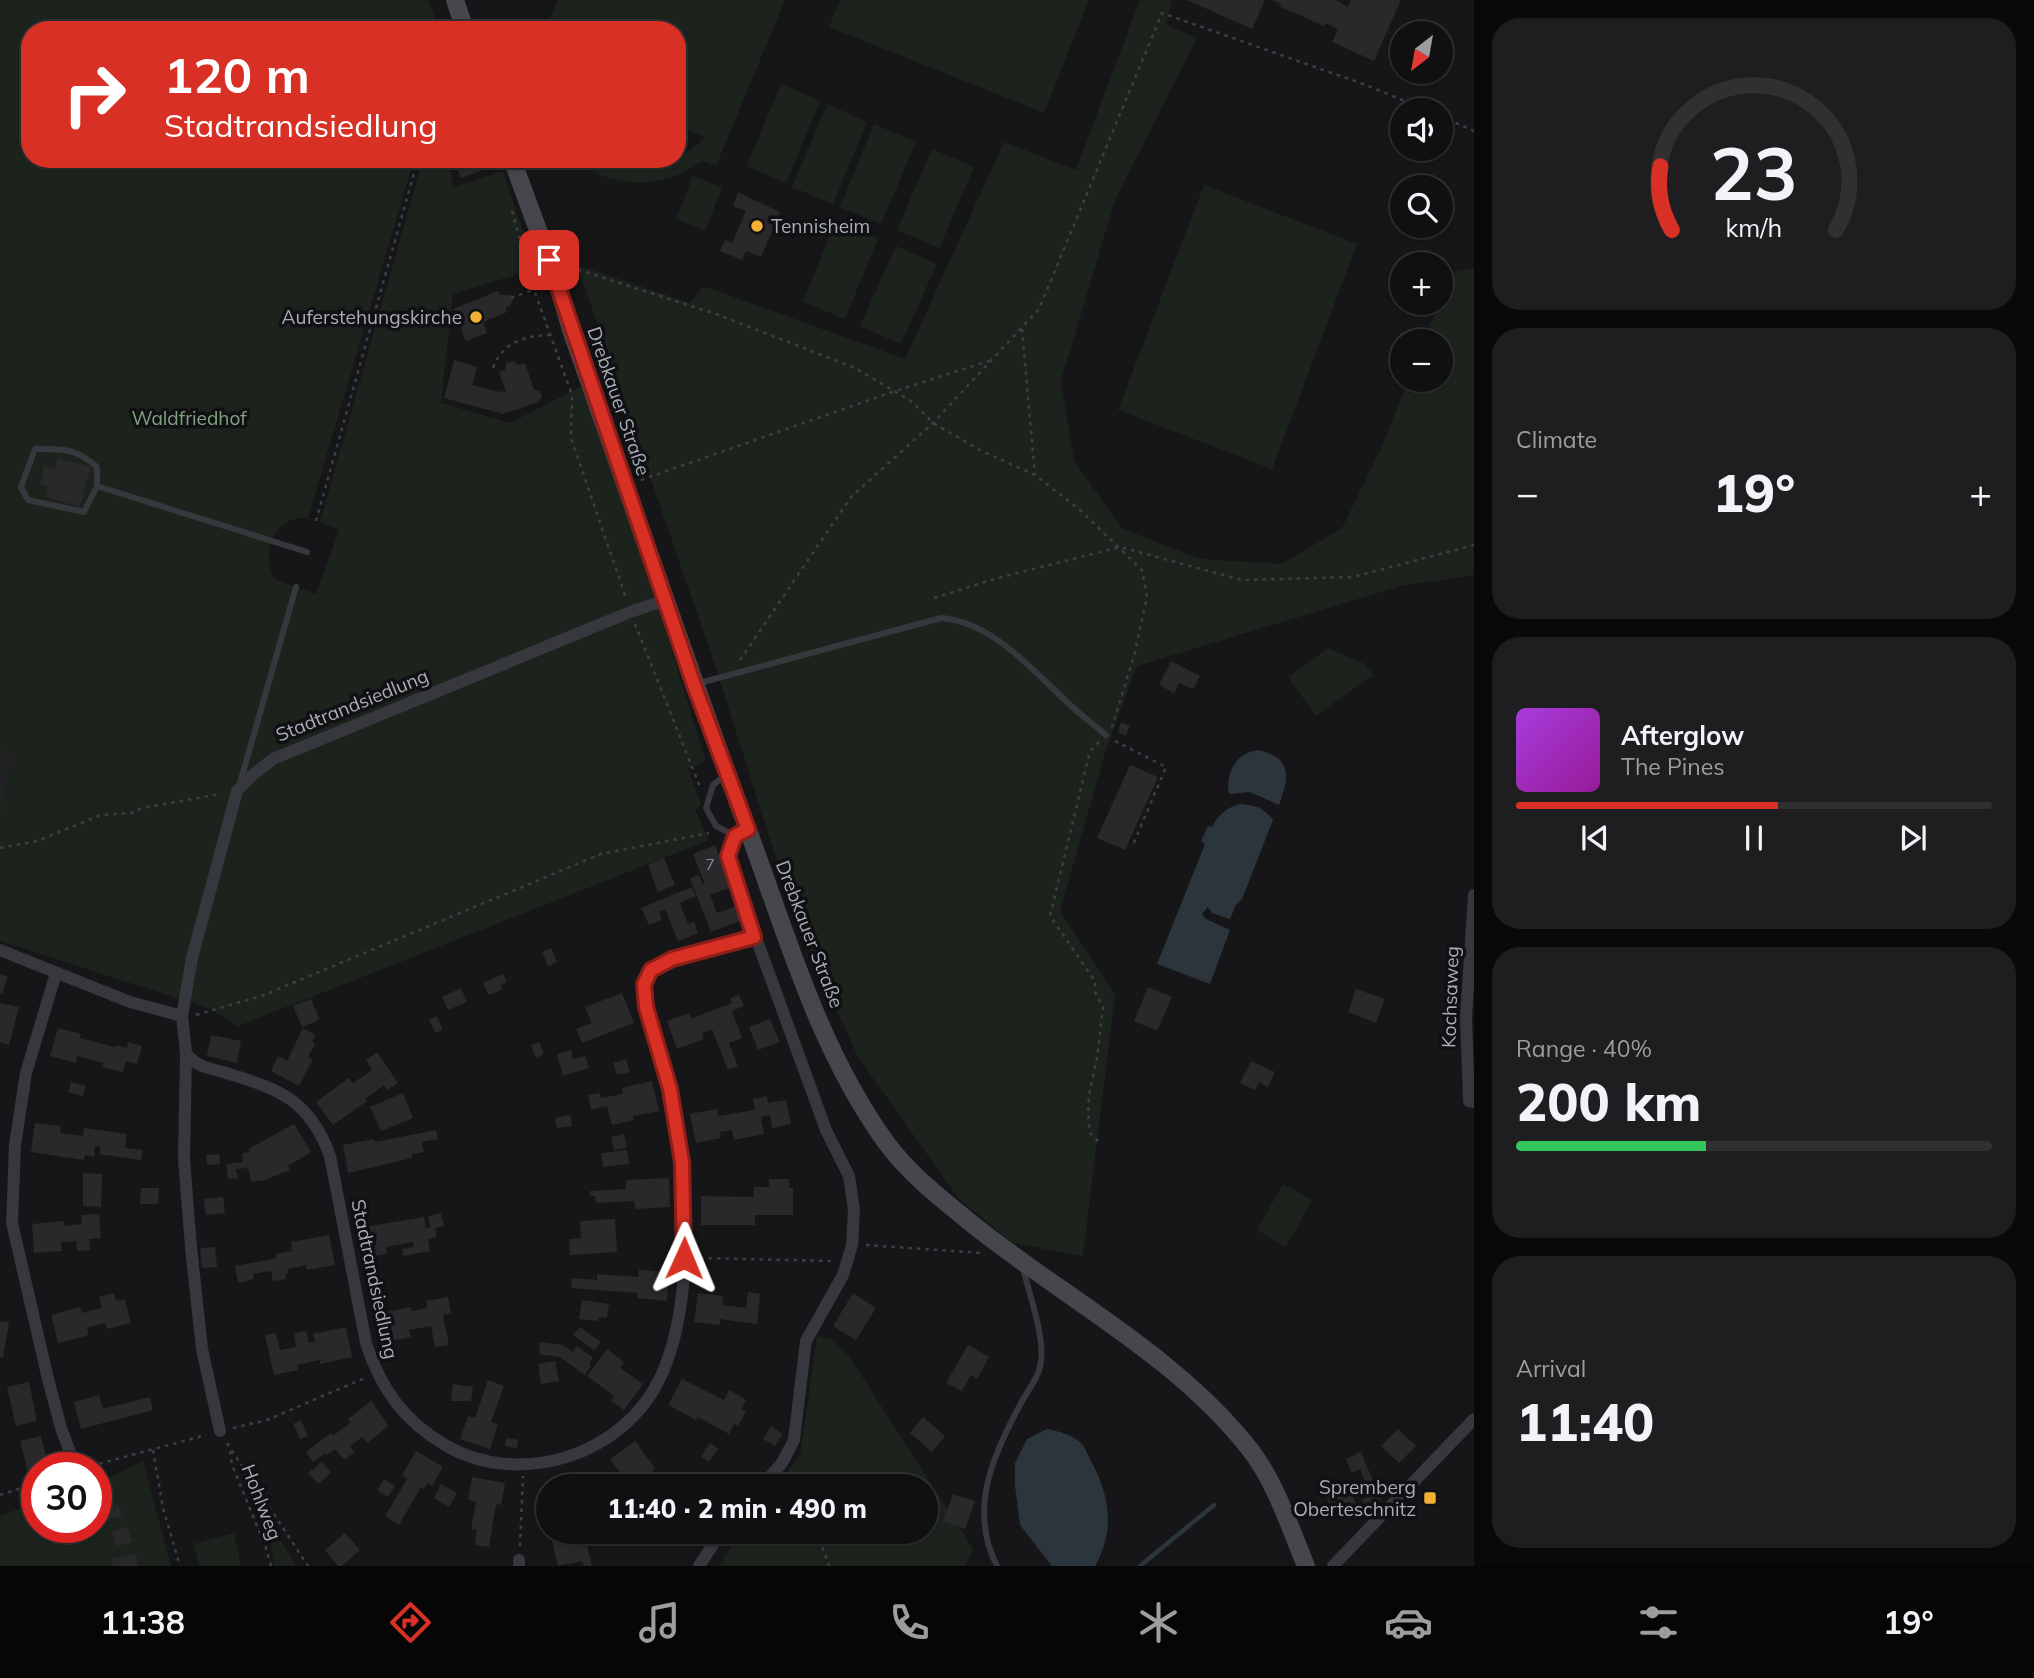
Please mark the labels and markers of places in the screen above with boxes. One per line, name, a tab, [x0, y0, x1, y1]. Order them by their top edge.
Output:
place label: Tennisheim	[771, 214, 870, 238]
marker: Tennisheim	[749, 218, 765, 234]
pin	[519, 230, 579, 290]
place label: Auferstehungskirche	[281, 305, 462, 329]
marker: Auferstehungskirche	[468, 309, 484, 325]
place label: Spremberg Oberteschnitz	[1293, 1475, 1416, 1521]
marker: Spremberg Oberteschnitz	[1422, 1490, 1438, 1506]

